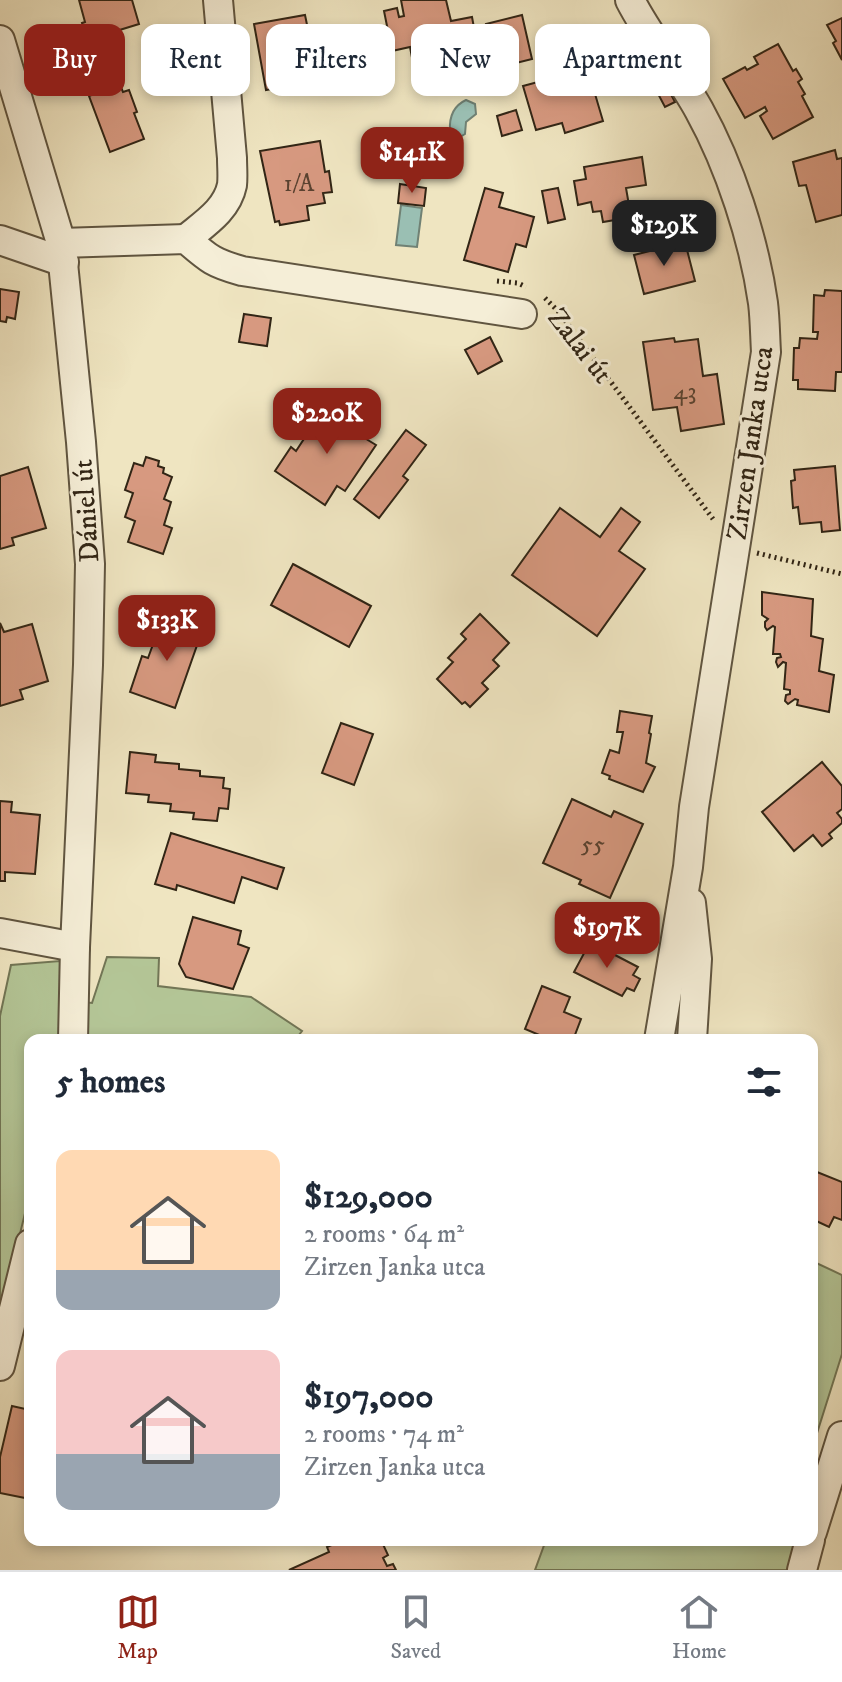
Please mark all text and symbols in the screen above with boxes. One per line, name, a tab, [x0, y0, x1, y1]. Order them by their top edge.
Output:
chip: Buy	[24, 24, 125, 96]
chip: Rent	[141, 24, 250, 96]
chip: Filters	[266, 24, 395, 96]
chip: New	[411, 24, 519, 96]
chip: Apartment	[535, 24, 710, 96]
pin: $141K	[356, 127, 468, 195]
text: $141K	[379, 136, 445, 169]
house number: 1/A	[284, 169, 315, 199]
pin: $129K	[608, 200, 720, 268]
text: $129K	[630, 209, 698, 242]
street label: Zalai út	[540, 301, 620, 391]
street label: Zirzen Janka utca	[720, 344, 781, 542]
house number: 43	[674, 377, 696, 407]
pin: $220K	[271, 388, 383, 456]
text: $220K	[291, 397, 363, 430]
street label: Dániel út	[65, 458, 108, 564]
pin: $133K	[111, 595, 223, 663]
text: $133K	[136, 604, 198, 637]
house number: 55	[581, 830, 605, 860]
pin: $197K	[551, 902, 663, 970]
text: $197K	[573, 911, 641, 944]
icon: filters	[742, 1060, 786, 1104]
text: 5 homes	[56, 1061, 165, 1103]
text: $129,000	[304, 1176, 433, 1218]
icon: home	[120, 1182, 216, 1278]
text: 2 rooms · 64 m²	[304, 1218, 464, 1251]
text: Zirzen Janka utca	[304, 1251, 485, 1284]
text: $197,000	[304, 1376, 434, 1418]
icon: home	[120, 1382, 216, 1478]
text: 2 rooms · 74 m²	[304, 1418, 464, 1451]
text: Zirzen Janka utca	[304, 1451, 485, 1484]
tab: Map	[116, 1590, 160, 1665]
tab: Saved	[391, 1590, 441, 1665]
tab: Home	[672, 1590, 726, 1665]

